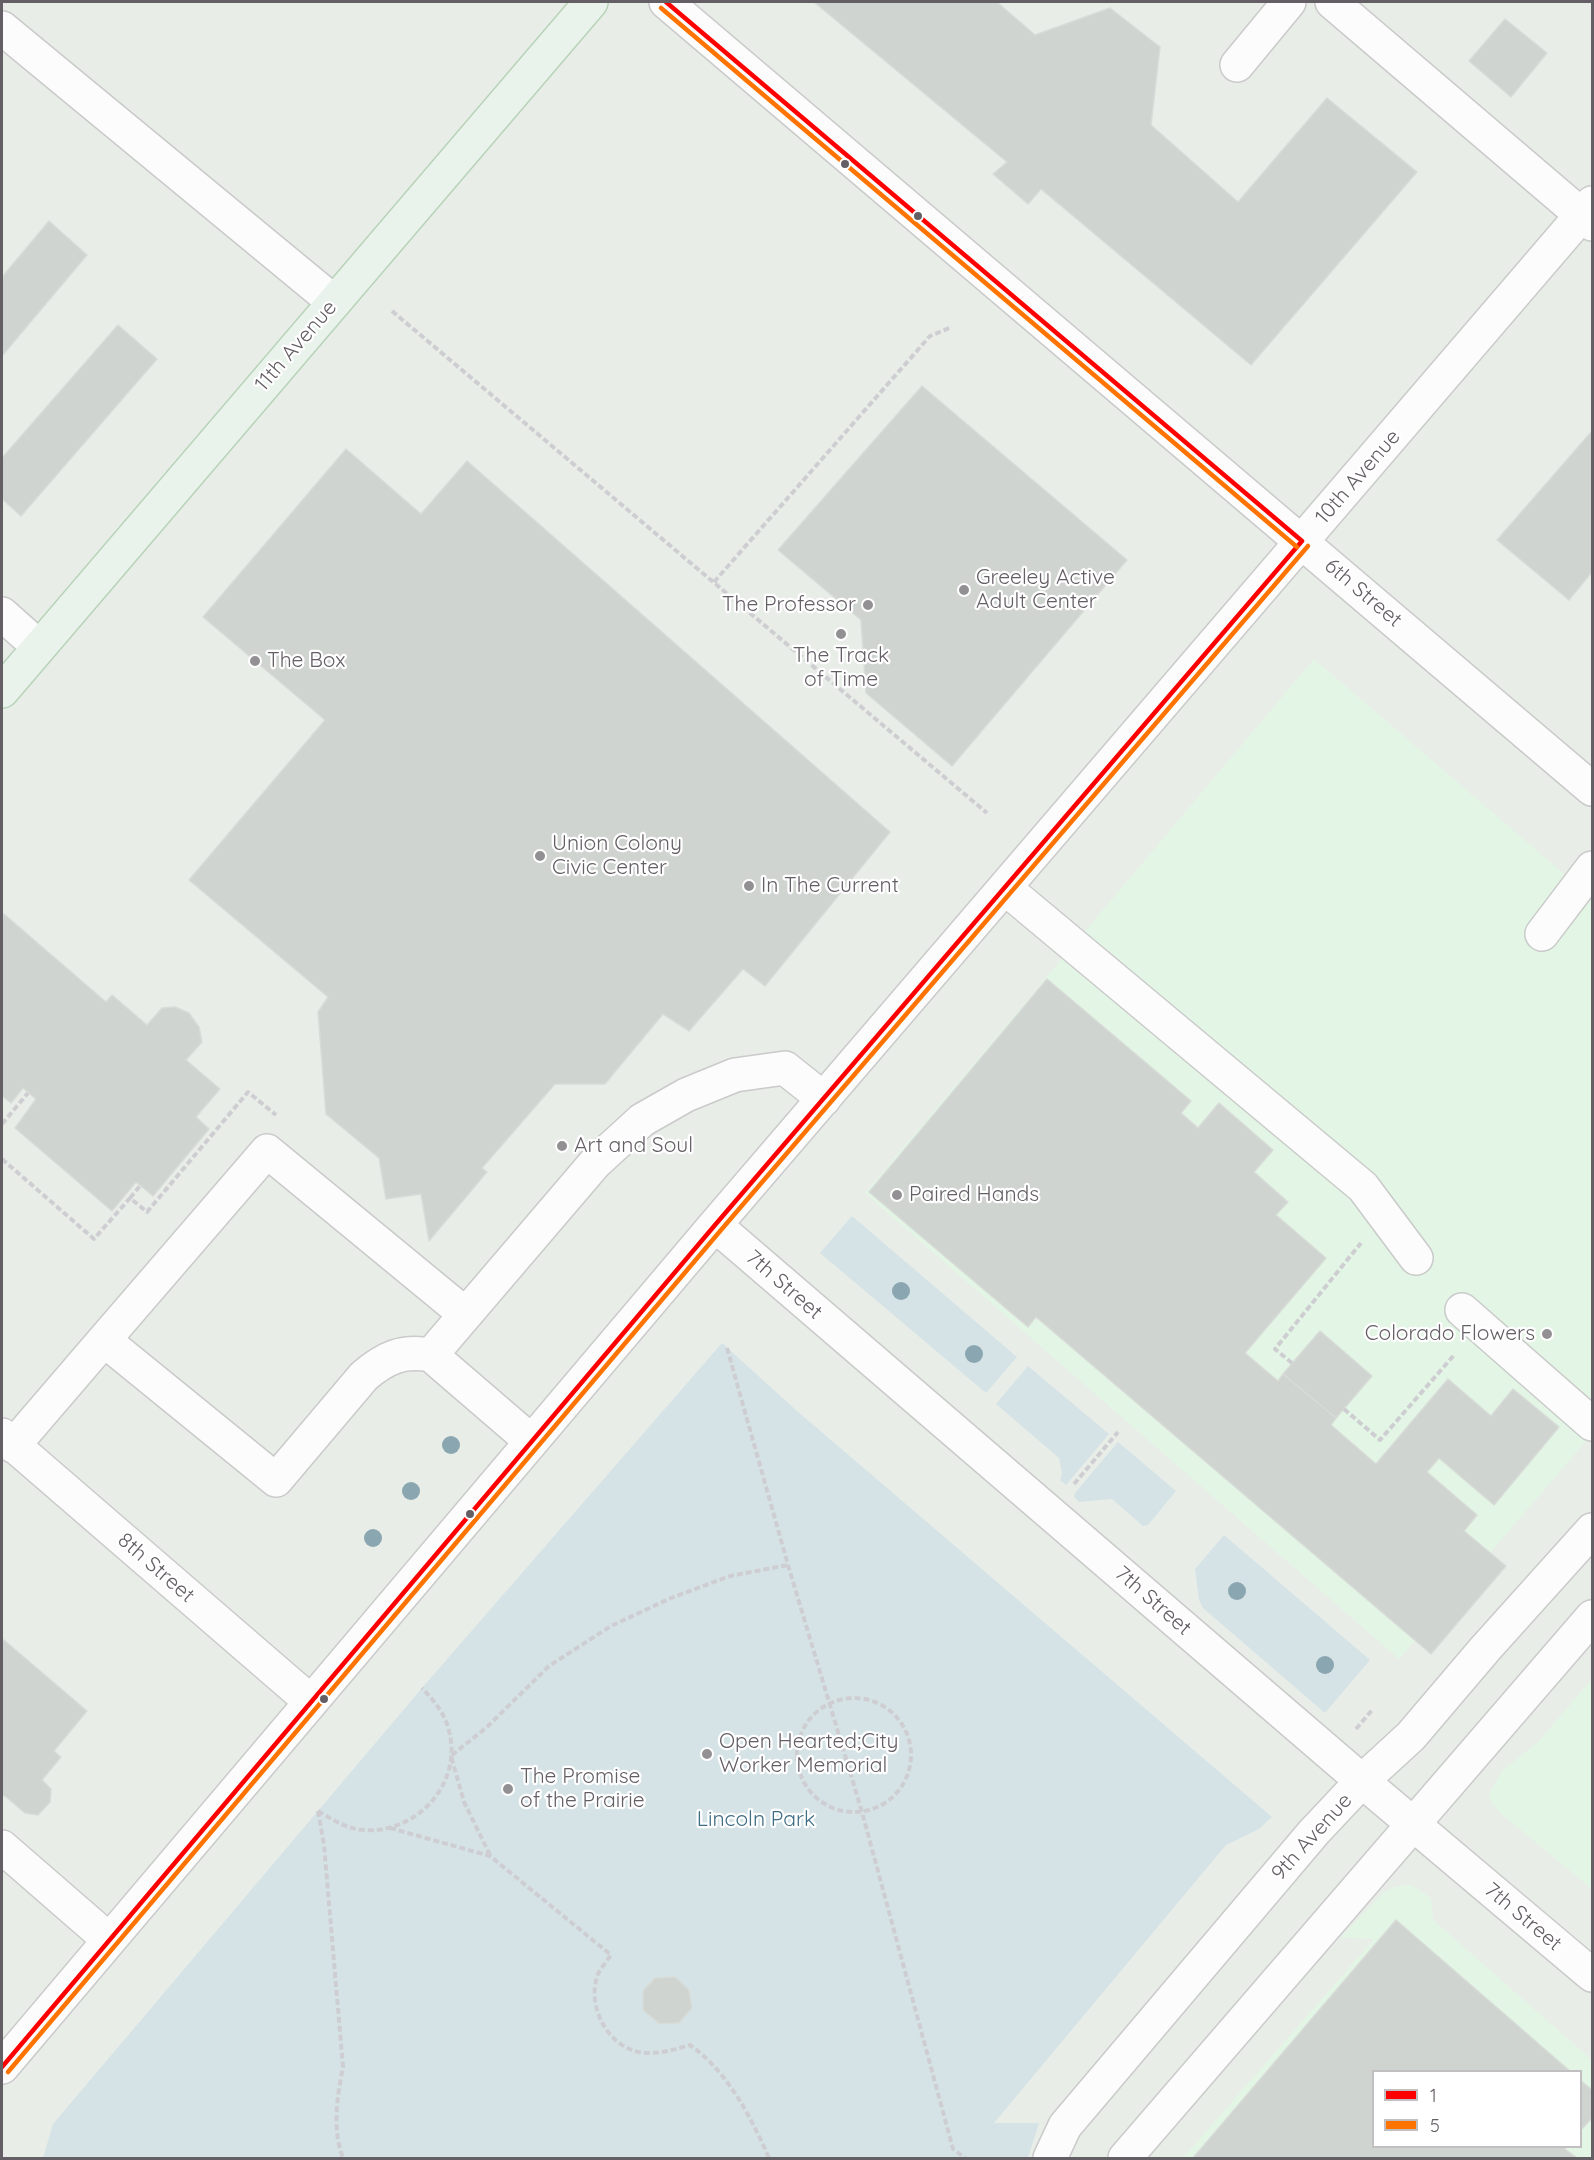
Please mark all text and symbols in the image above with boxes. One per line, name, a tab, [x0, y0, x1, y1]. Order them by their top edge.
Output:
unlabelled marker	[839, 158, 851, 170]
unlabelled marker	[912, 210, 924, 222]
street label: 11th Avenue	[250, 295, 342, 397]
street label: 10th Avenue	[1310, 425, 1406, 529]
street label: 6th Street	[1319, 553, 1407, 633]
place label: Greeley Active Adult Center	[976, 565, 1115, 615]
marker: Greeley Active Adult Center	[957, 583, 971, 597]
place label: The Professor	[722, 592, 856, 618]
marker: The Professor	[861, 598, 875, 612]
marker: The Track of Time	[834, 627, 848, 641]
place label: The Track of Time	[793, 643, 889, 693]
place label: The Box	[267, 648, 345, 674]
marker: The Box	[248, 654, 262, 668]
place label: Union Colony Civic Center	[552, 831, 682, 881]
marker: Union Colony Civic Center	[533, 849, 547, 863]
place label: In The Current	[761, 873, 899, 899]
marker: In The Current	[742, 879, 756, 893]
place label: Art and Soul	[574, 1133, 693, 1159]
marker: Art and Soul	[555, 1139, 569, 1153]
place label: Paired Hands	[909, 1182, 1039, 1208]
marker: Paired Hands	[890, 1188, 904, 1202]
street label: 7th Street	[741, 1245, 827, 1325]
place label: Colorado Flowers	[1365, 1321, 1535, 1347]
marker: Colorado Flowers	[1540, 1327, 1554, 1341]
unlabelled marker	[464, 1508, 476, 1520]
street label: 8th Street	[112, 1528, 200, 1608]
street label: 7th Street	[1110, 1561, 1196, 1641]
unlabelled marker	[318, 1693, 330, 1705]
place label: Open Hearted;City Worker Memorial	[719, 1729, 898, 1779]
marker: Open Hearted;City Worker Memorial	[700, 1747, 714, 1761]
place label: The Promise of the Prairie	[520, 1764, 645, 1814]
marker: The Promise of the Prairie	[501, 1782, 515, 1796]
street label: 9th Avenue	[1266, 1788, 1358, 1886]
park label: Lincoln Park	[697, 1807, 815, 1833]
street label: 7th Street	[1479, 1877, 1567, 1957]
legend	[1372, 2070, 1582, 2148]
text: 1	[1430, 2084, 1437, 2107]
text: 5	[1430, 2114, 1440, 2137]

